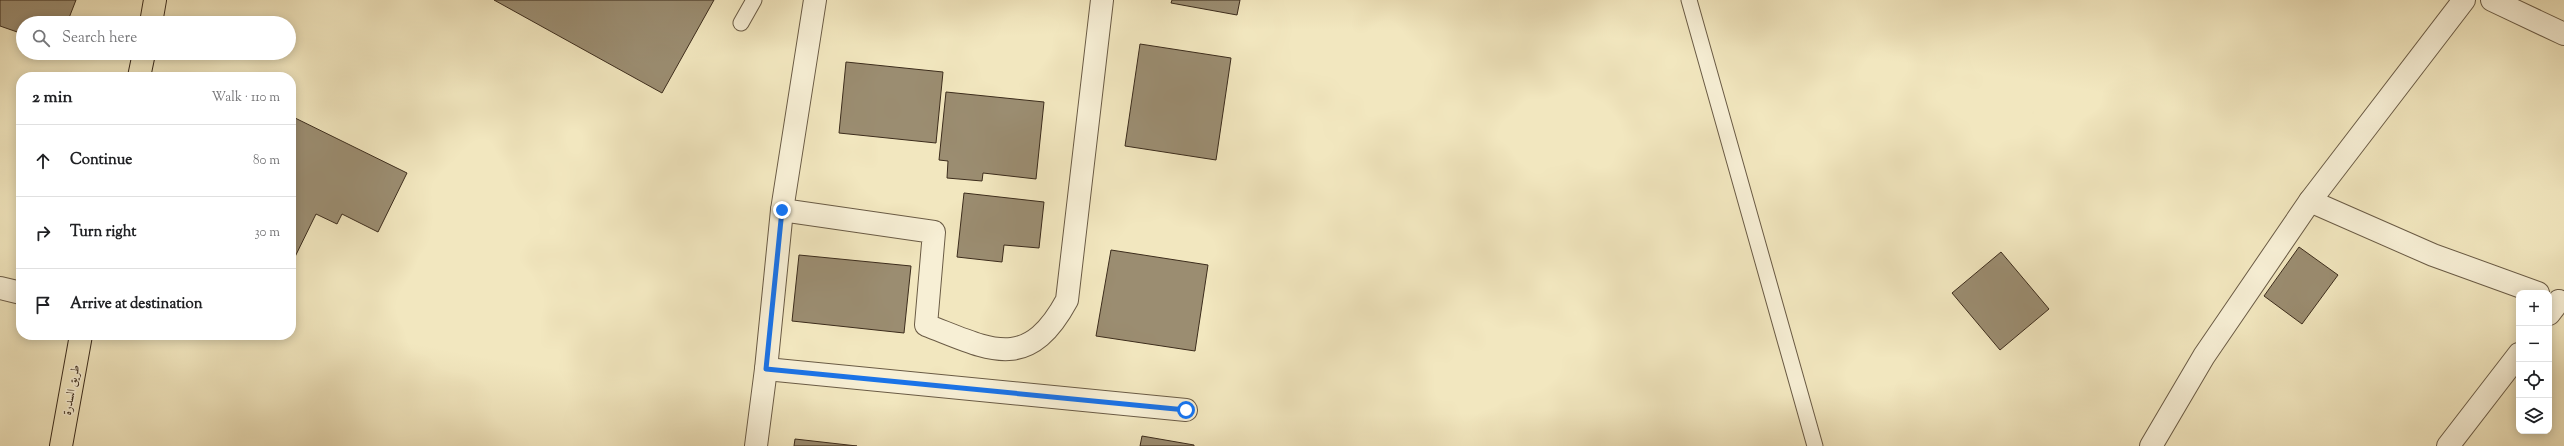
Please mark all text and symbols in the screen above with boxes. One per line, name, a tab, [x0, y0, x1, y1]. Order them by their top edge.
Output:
search box	[16, 16, 296, 60]
icon: search	[30, 27, 52, 49]
text: Search here	[62, 28, 137, 49]
text: 2 min	[32, 86, 73, 110]
text: Walk · 110 m	[212, 89, 280, 107]
icon: ahead	[32, 150, 54, 172]
text: Continue	[70, 150, 132, 171]
text: 80 m	[253, 152, 280, 170]
route end	[773, 201, 791, 219]
icon: right	[32, 222, 54, 244]
text: Turn right	[70, 222, 136, 243]
text: 30 m	[254, 224, 280, 242]
map controls	[2516, 290, 2552, 434]
button: +	[2516, 290, 2552, 326]
icon: arrive	[32, 294, 54, 316]
text: Arrive at destination	[70, 294, 203, 315]
button: −	[2516, 326, 2552, 362]
button: locate	[2516, 362, 2552, 398]
street label: طريق السدرة	[59, 363, 85, 417]
button: layers	[2516, 398, 2552, 434]
route start	[1177, 401, 1195, 419]

